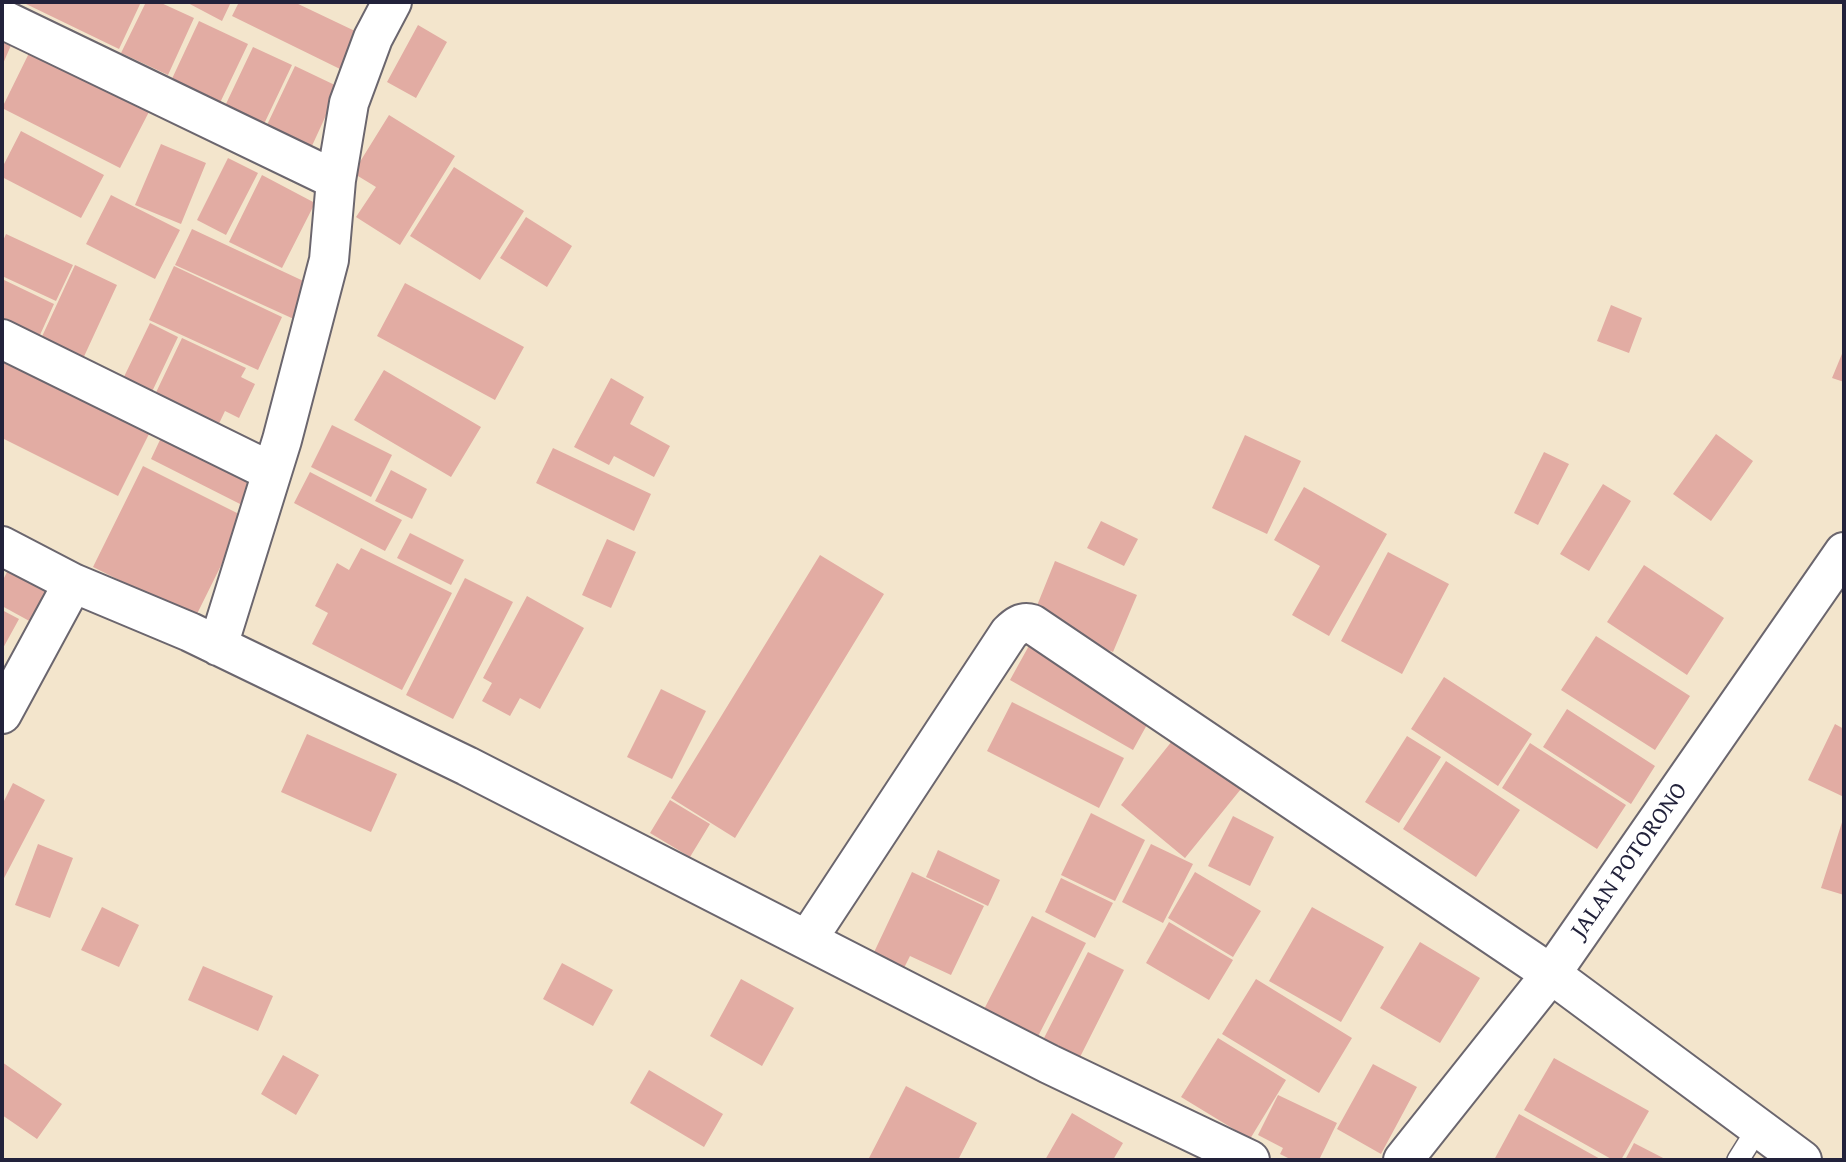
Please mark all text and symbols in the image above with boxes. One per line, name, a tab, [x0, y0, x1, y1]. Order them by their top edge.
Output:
street label: JALAN POTORONO	[1566, 778, 1694, 944]

